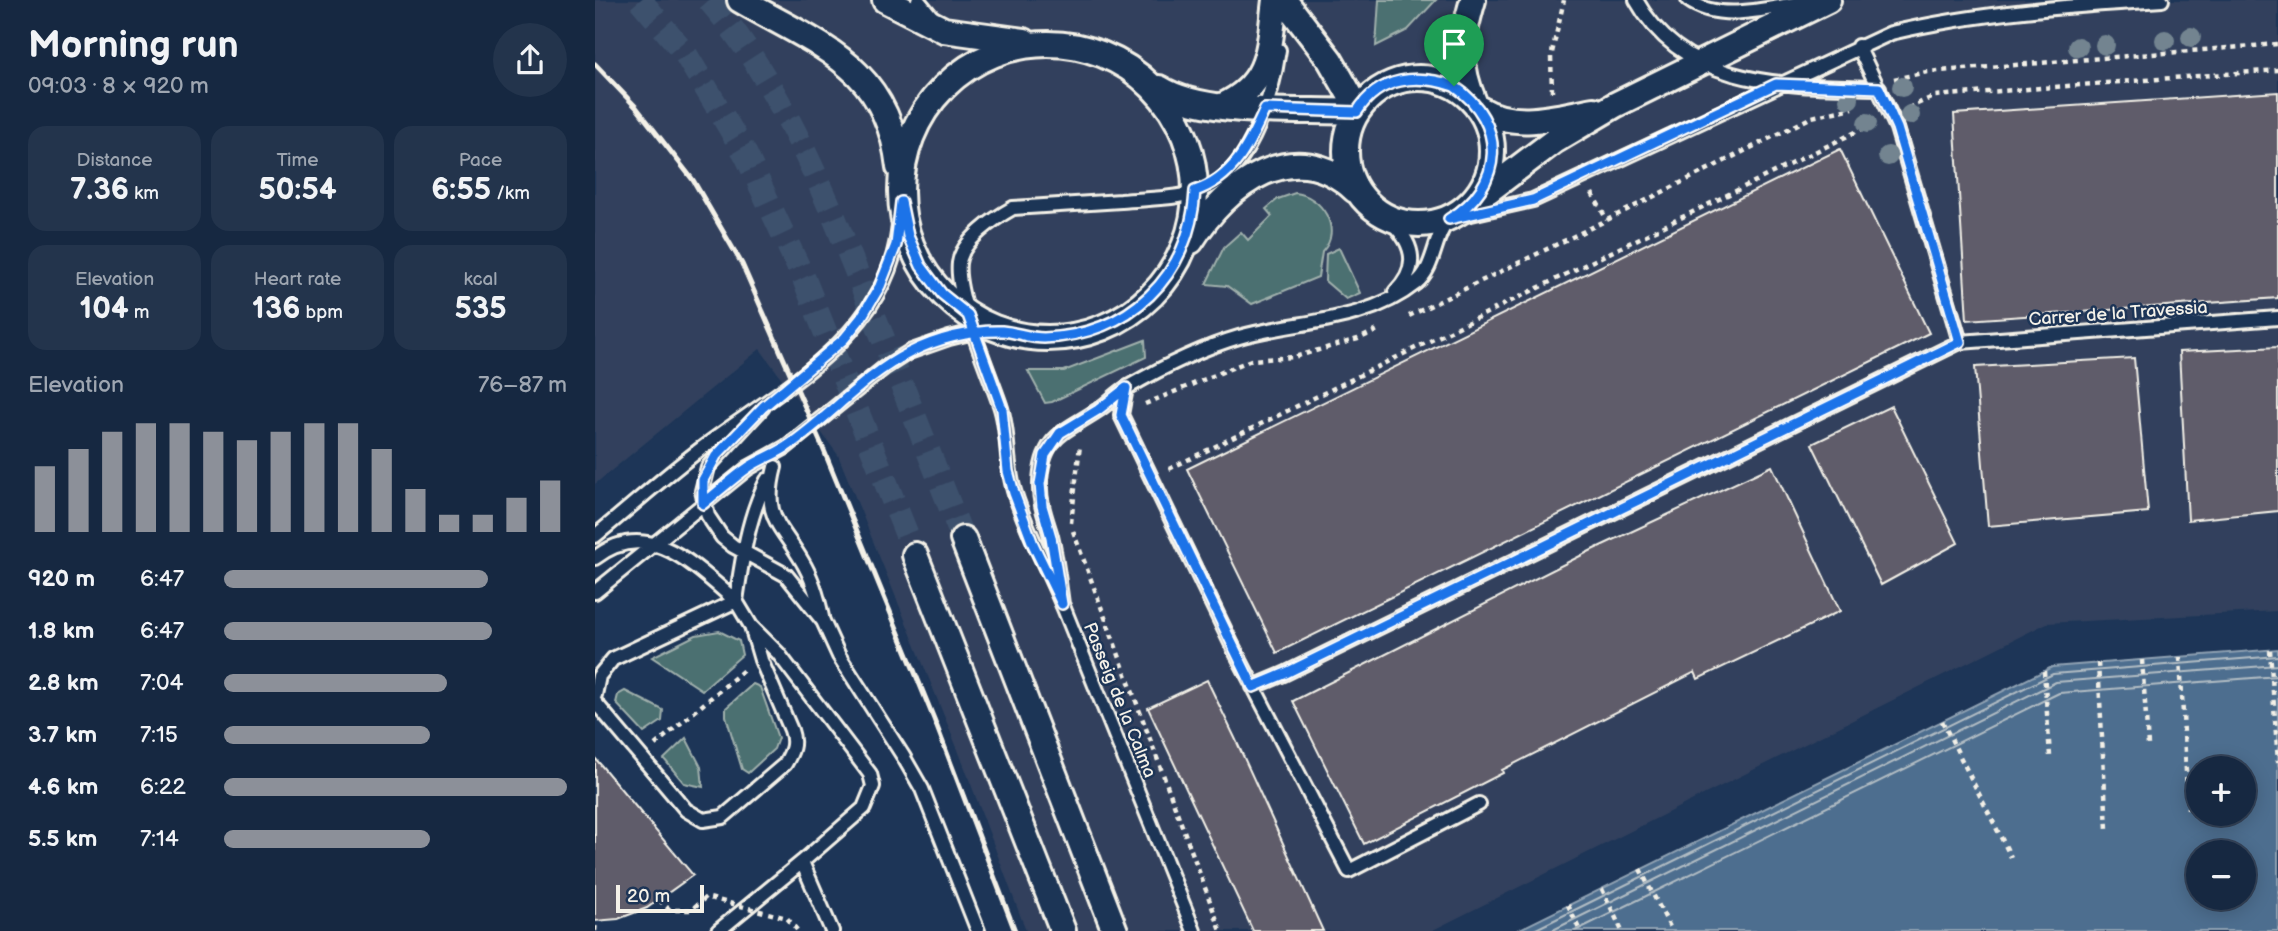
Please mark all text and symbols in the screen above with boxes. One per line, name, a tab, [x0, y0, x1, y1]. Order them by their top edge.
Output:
pin	[1424, 14, 1484, 86]
text: Morning run	[28, 23, 239, 68]
button: share	[493, 23, 567, 97]
icon: arrive	[1435, 25, 1473, 63]
text: 09:03 · 8 × 920 m	[28, 72, 209, 100]
text: Distance	[77, 149, 152, 172]
text: Time	[276, 149, 319, 172]
text: Pace	[459, 149, 502, 172]
text: 7.36	[70, 172, 129, 208]
text: 50:54	[258, 172, 337, 208]
text: 6:55	[431, 172, 491, 208]
text: km	[129, 182, 159, 205]
text: /km	[491, 182, 530, 205]
text: Elevation	[75, 268, 154, 291]
text: Heart rate	[254, 268, 341, 291]
text: kcal	[463, 268, 498, 291]
text: 104	[80, 291, 129, 327]
text: 136	[252, 291, 300, 327]
text: 535	[454, 291, 507, 327]
street label: Carrer de la Travessia	[2028, 297, 2208, 330]
text: m	[129, 301, 149, 324]
text: bpm	[300, 301, 343, 324]
text: Elevation	[28, 371, 124, 399]
text: 76–87 m	[478, 371, 567, 399]
text: 920 m	[28, 565, 95, 593]
text: 6:47	[140, 565, 184, 593]
text: 1.8 km	[28, 617, 94, 645]
text: 6:47	[140, 617, 184, 645]
street label: Passeig de la Calma	[1079, 619, 1160, 781]
text: 2.8 km	[28, 669, 99, 697]
text: 7:04	[140, 669, 184, 697]
text: 3.7 km	[28, 721, 97, 749]
text: 7:15	[140, 721, 178, 749]
map controls	[2186, 756, 2256, 910]
button: +	[2186, 756, 2256, 826]
text: 4.6 km	[28, 773, 98, 801]
text: 6:22	[140, 773, 186, 801]
text: 5.5 km	[28, 825, 97, 853]
text: 7:14	[140, 825, 179, 853]
button: −	[2186, 840, 2256, 910]
scale bar	[616, 882, 703, 914]
text: 20 m	[627, 885, 670, 908]

